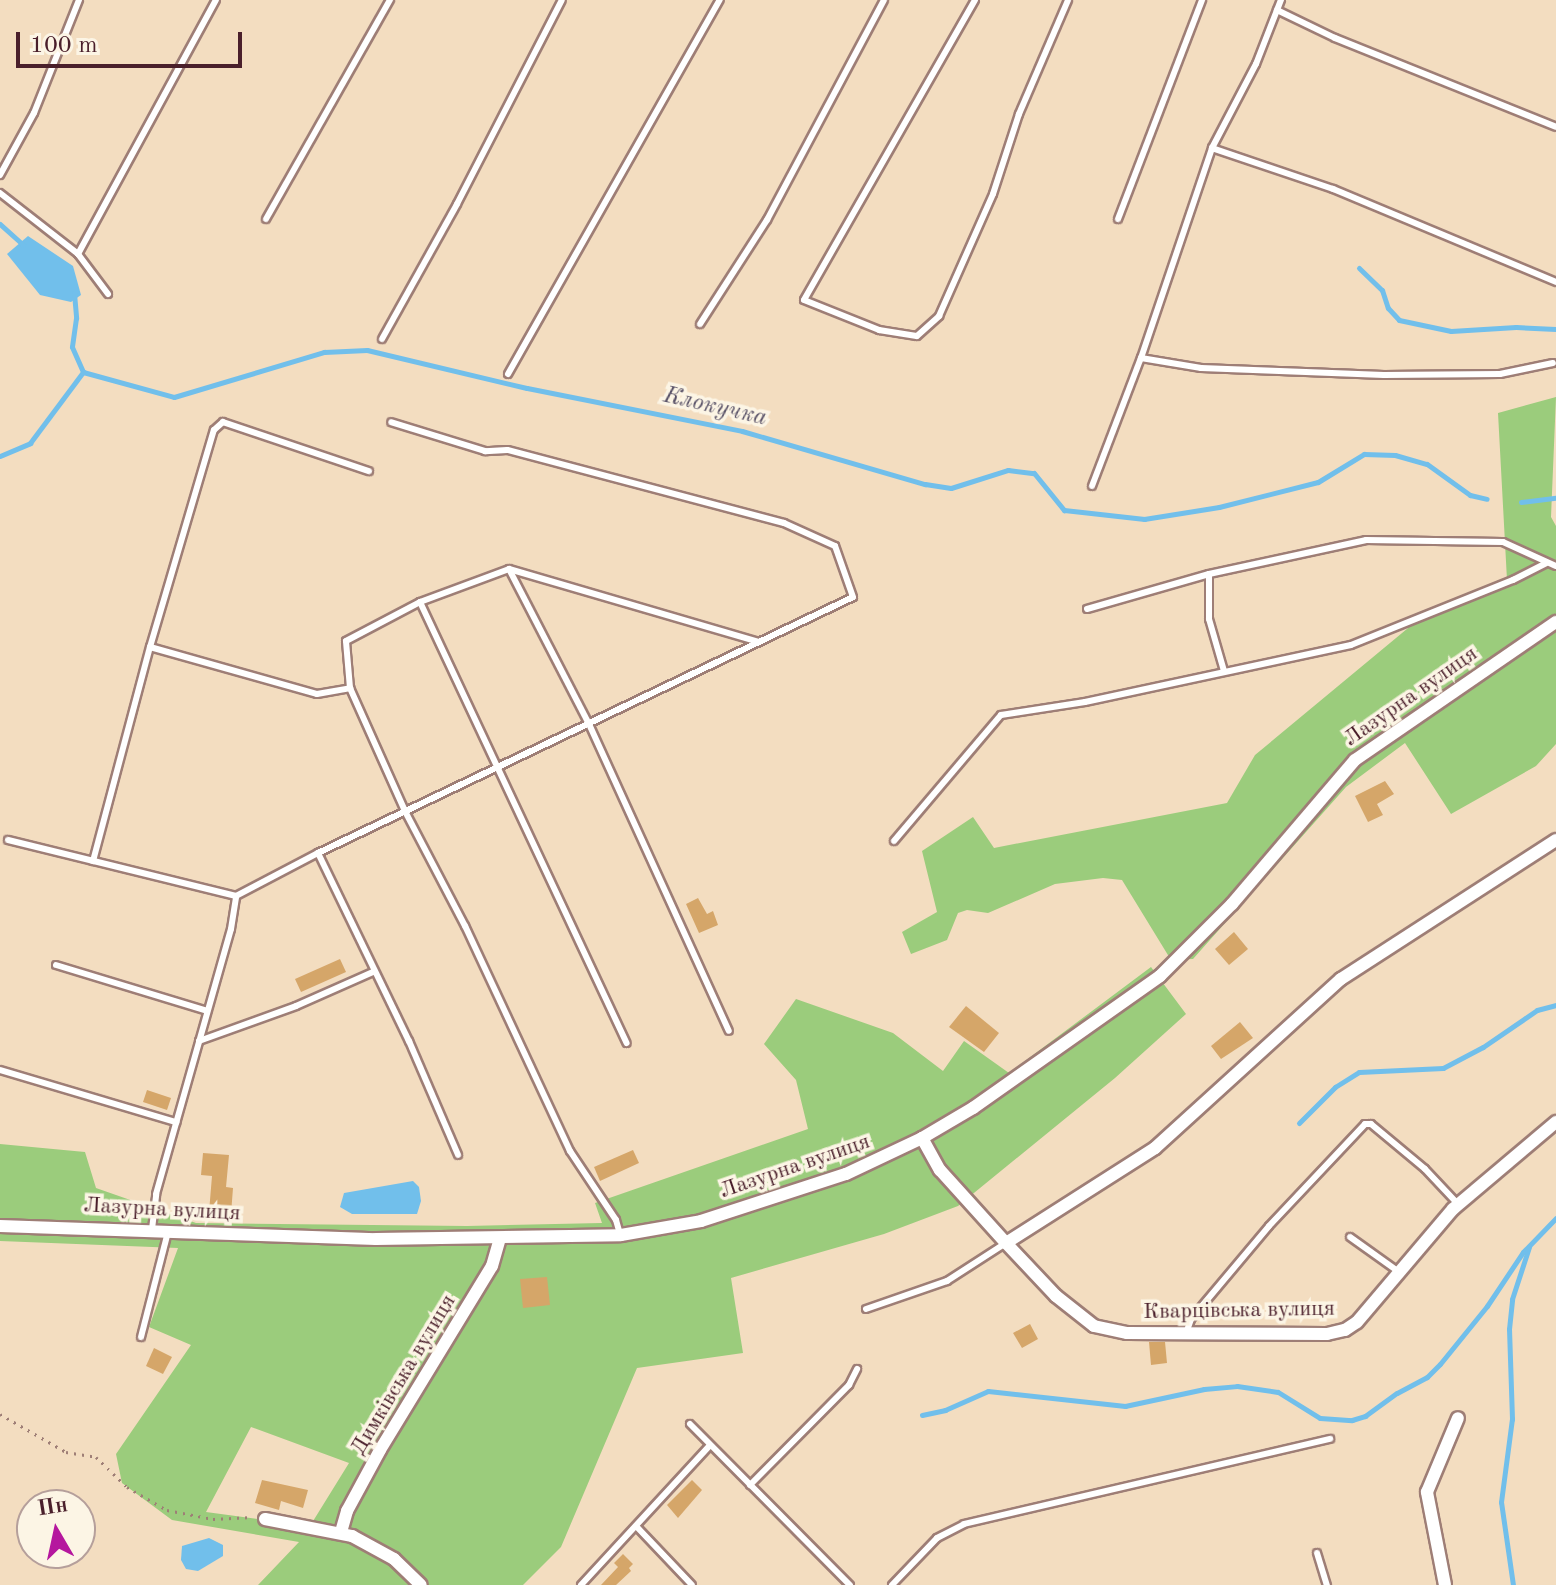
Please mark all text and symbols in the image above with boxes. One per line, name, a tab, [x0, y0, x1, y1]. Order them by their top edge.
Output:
scale bar	[20, 16, 246, 66]
text: 100 m	[30, 34, 98, 58]
water label: Клокучка	[661, 382, 769, 434]
street label: Лазурна вулиця	[1339, 641, 1483, 753]
street label: Лазурна вулиця	[716, 1129, 874, 1205]
street label: Лазурна вулиця	[83, 1193, 241, 1227]
street label: Димківська вулиця	[346, 1290, 462, 1460]
street label: Кварцівська вулиця	[1143, 1296, 1335, 1326]
north arrow	[16, 1489, 96, 1569]
text: Пн	[36, 1494, 69, 1521]

